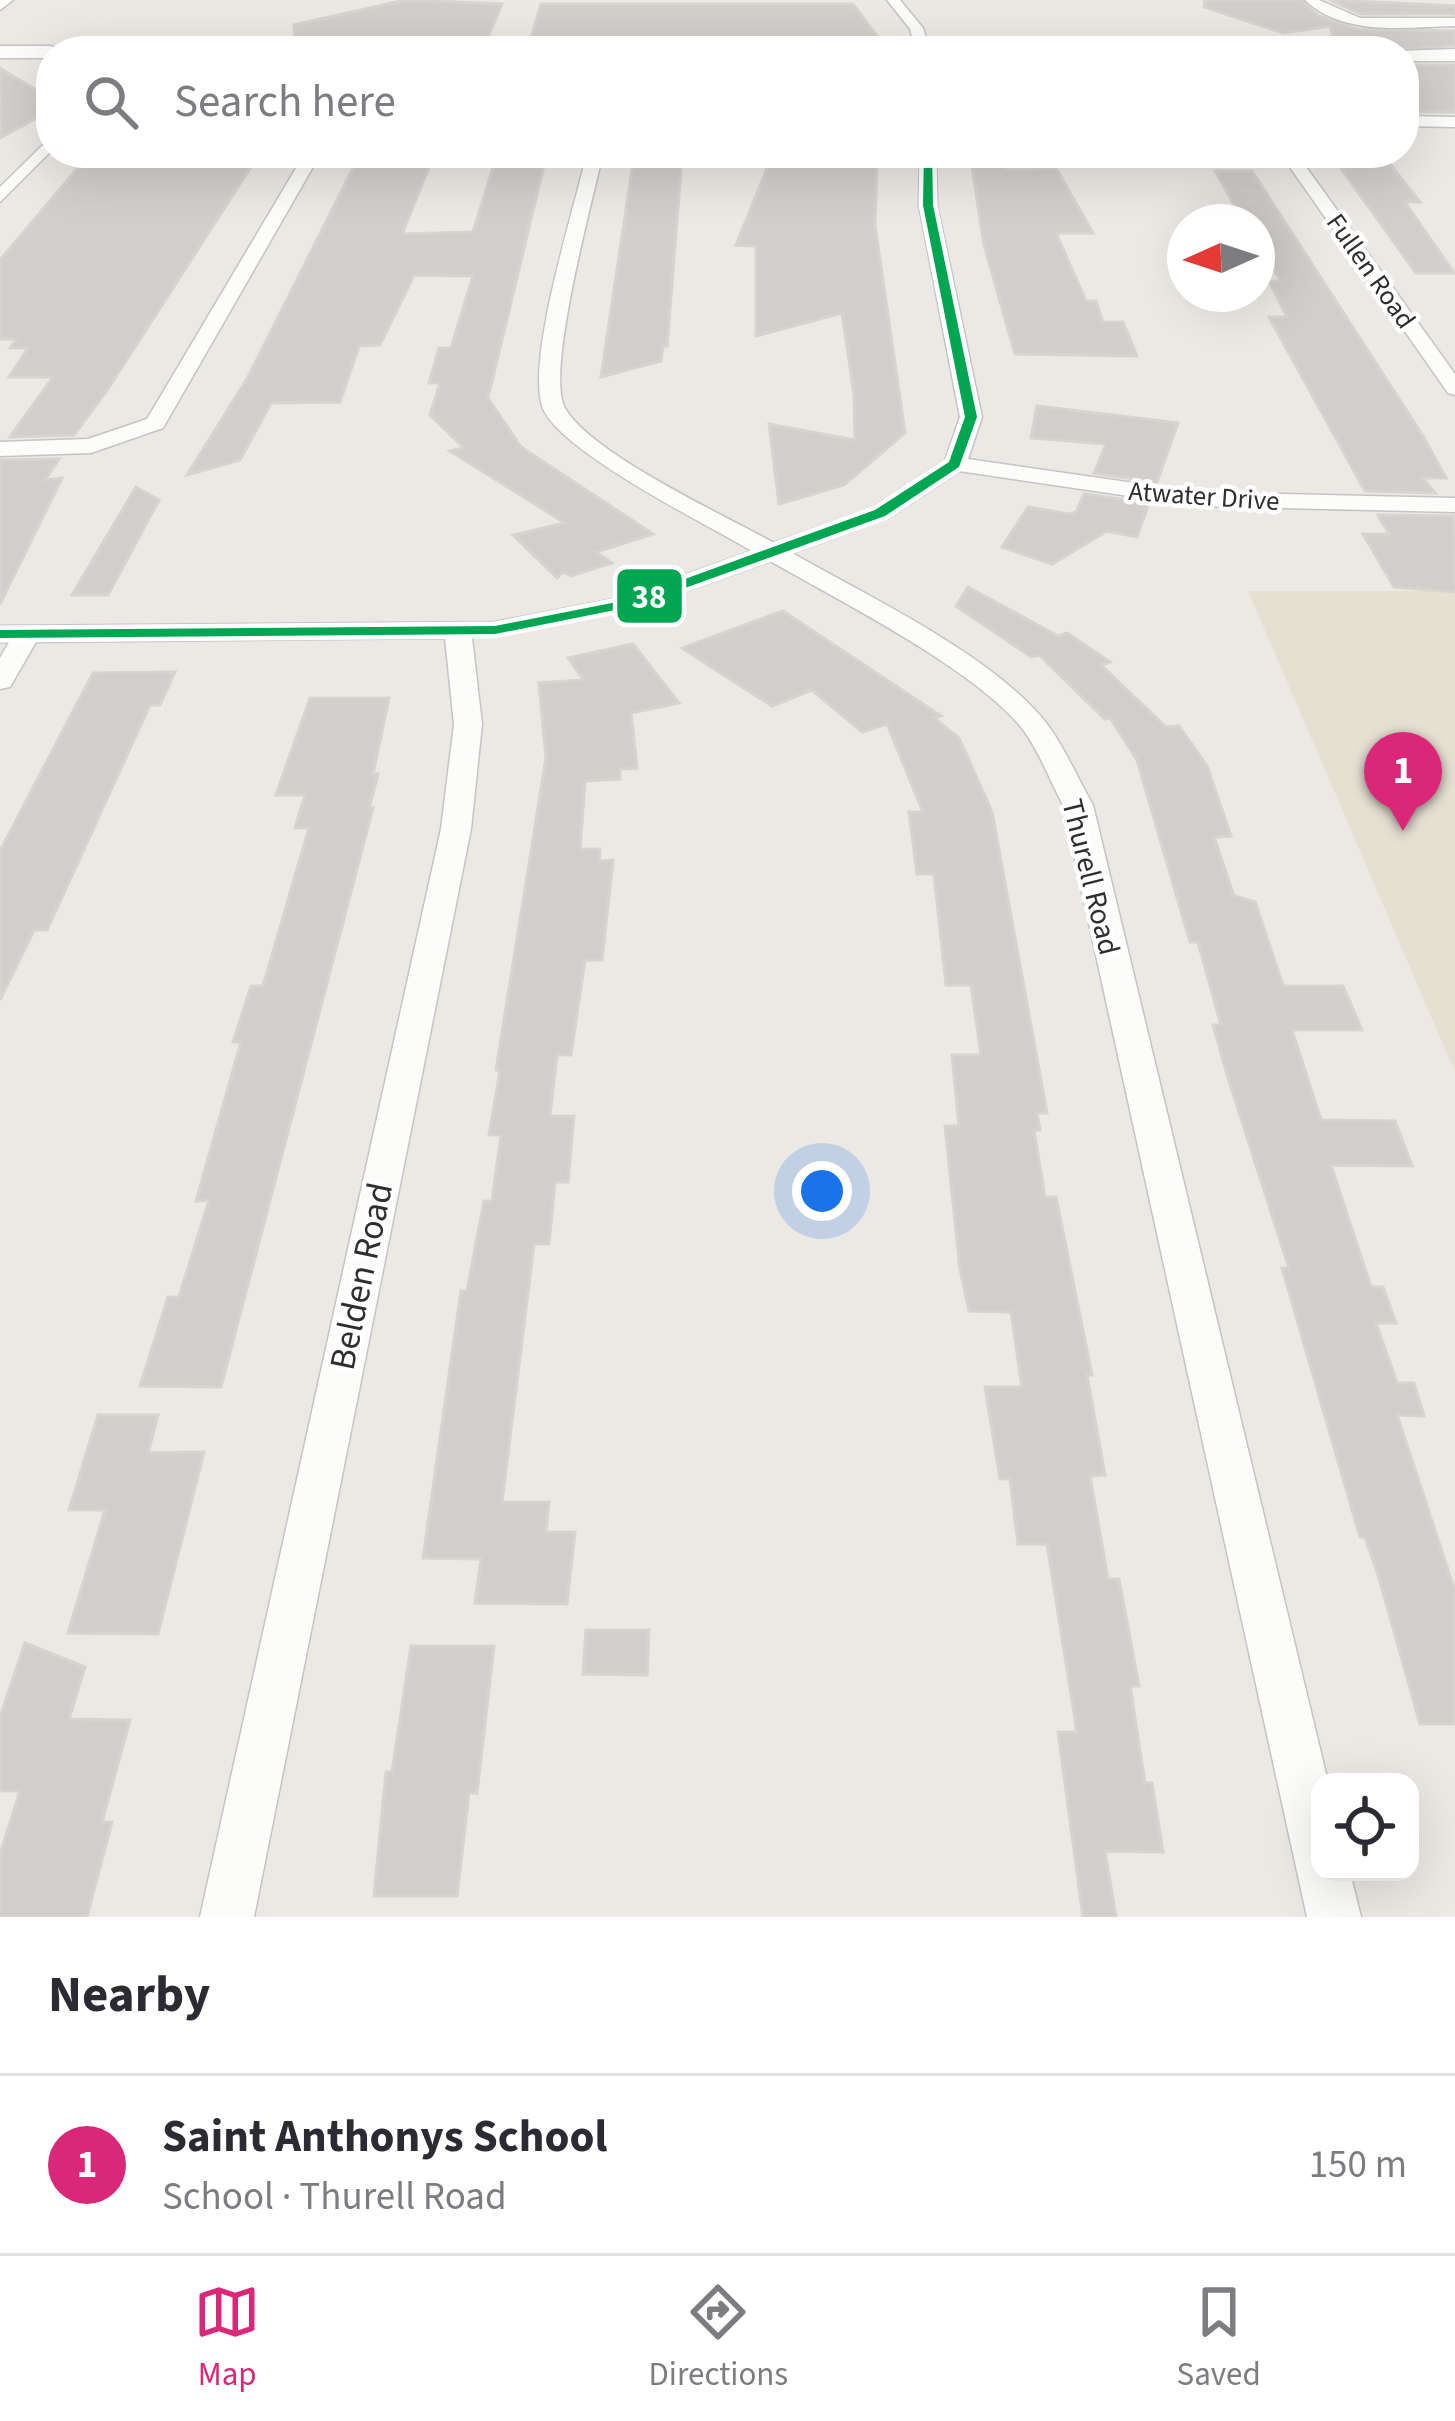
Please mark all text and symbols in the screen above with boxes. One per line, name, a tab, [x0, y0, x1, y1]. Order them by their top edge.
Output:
search box	[36, 36, 1419, 168]
icon: search	[78, 69, 144, 135]
text: Search here	[174, 70, 396, 134]
north arrow	[1167, 204, 1275, 312]
street label: Fullen Road	[1317, 206, 1425, 337]
street label: Atwater Drive	[1127, 472, 1281, 521]
line badge: 38	[615, 567, 684, 625]
text: 38	[632, 574, 666, 621]
pin: 1	[1364, 732, 1442, 831]
street label: Thurell Road	[1050, 795, 1131, 960]
your location	[792, 1161, 852, 1221]
street label: Belden Road	[317, 1178, 406, 1375]
map controls	[1311, 1773, 1419, 1881]
button: locate	[1311, 1773, 1419, 1881]
text: Nearby	[48, 1959, 210, 2031]
text: Saint Anthonys School	[162, 2105, 607, 2169]
text: 1	[77, 2137, 97, 2193]
text: 150 m	[1309, 2137, 1407, 2193]
text: School · Thurell Road	[162, 2169, 507, 2225]
tab: Map	[194, 2279, 260, 2398]
tab: Directions	[649, 2279, 788, 2398]
tab: Saved	[1177, 2279, 1261, 2398]

